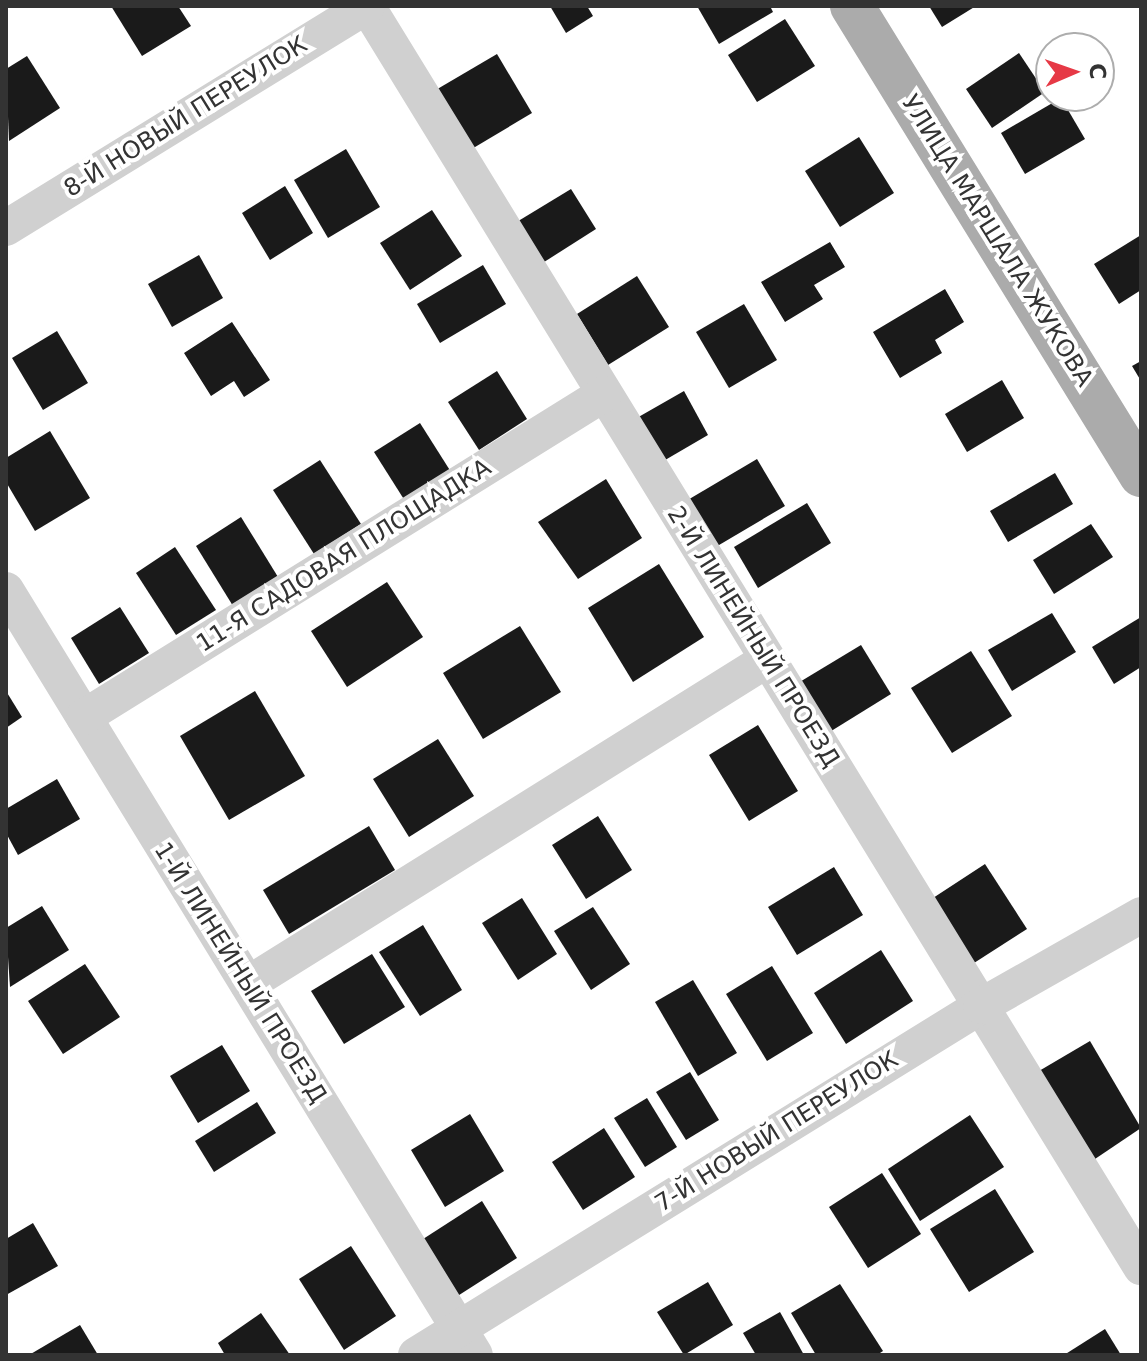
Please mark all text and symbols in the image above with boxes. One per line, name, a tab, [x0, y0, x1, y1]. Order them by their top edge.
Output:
street label: 8-Й НОВЫЙ ПЕРЕУЛОК	[59, 30, 313, 204]
north arrow	[1035, 32, 1115, 112]
text: С	[1085, 63, 1110, 80]
street label: УЛИЦА МАРШАЛА ЖУКОВА	[895, 90, 1099, 392]
street label: 11-Я САДОВАЯ ПЛОЩАДКА	[192, 453, 496, 659]
street label: 2-Й ЛИНЕЙНЫЙ ПРОЕЗД	[661, 501, 845, 773]
street label: 1-Й ЛИНЕЙНЫЙ ПРОЕЗД	[148, 837, 332, 1109]
street label: 7-Й НОВЫЙ ПЕРЕУЛОК	[650, 1045, 904, 1219]

